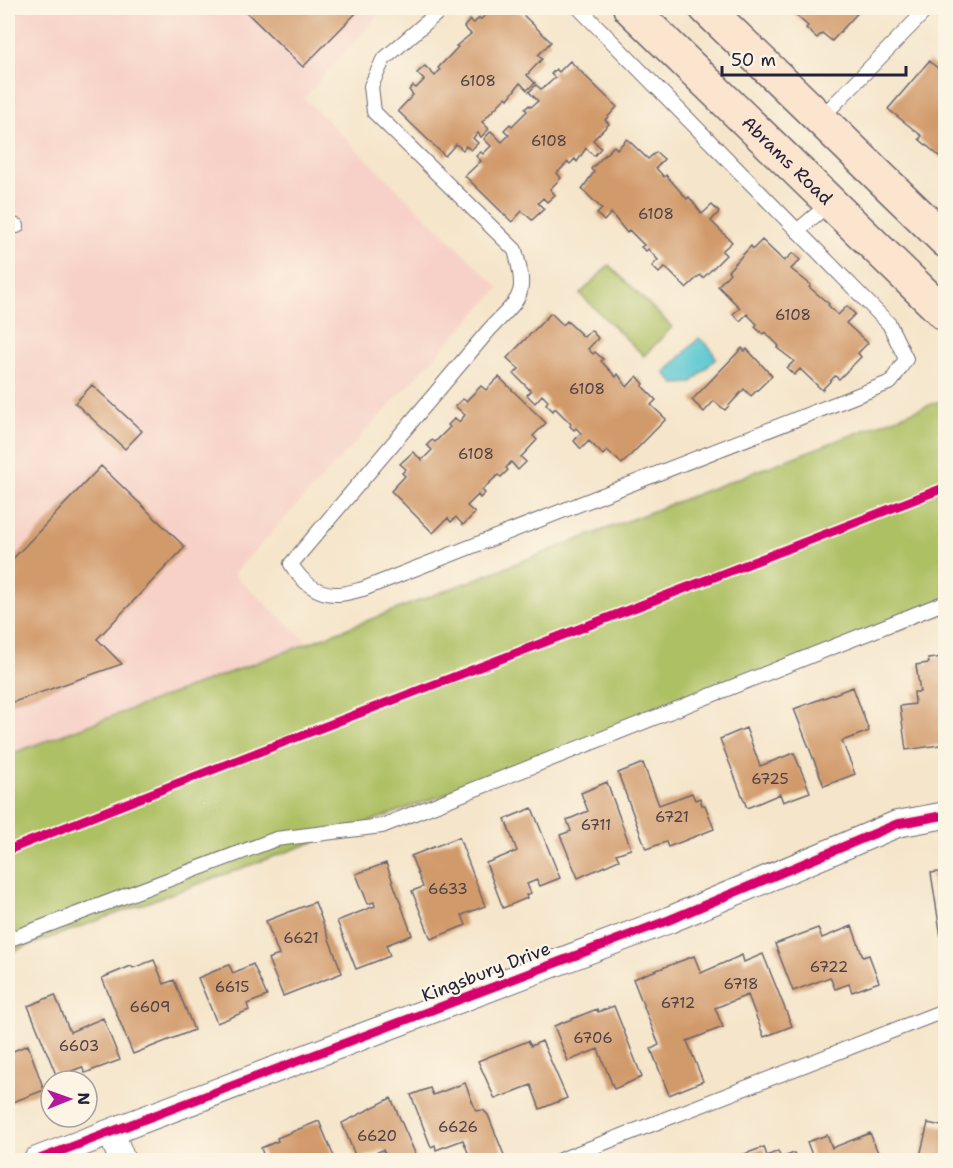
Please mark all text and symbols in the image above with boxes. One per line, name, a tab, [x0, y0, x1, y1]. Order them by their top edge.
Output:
scale bar	[722, 39, 906, 77]
text: 50 m	[731, 48, 776, 72]
house number: 6108	[460, 71, 496, 91]
street label: Abrams Road	[736, 111, 838, 210]
house number: 6108	[531, 131, 567, 151]
house number: 6108	[638, 204, 674, 224]
house number: 6108	[775, 305, 811, 325]
house number: 6108	[569, 379, 605, 399]
house number: 6108	[458, 444, 494, 464]
house number: 6725	[751, 769, 789, 789]
house number: 6721	[655, 807, 689, 827]
house number: 6711	[581, 815, 611, 835]
house number: 6633	[428, 879, 468, 899]
house number: 6621	[283, 928, 319, 948]
street label: Kingsbury Drive	[418, 936, 554, 1008]
house number: 6722	[810, 957, 848, 977]
house number: 6718	[723, 974, 759, 994]
house number: 6615	[215, 977, 249, 997]
house number: 6712	[661, 993, 695, 1013]
house number: 6609	[130, 997, 170, 1017]
house number: 6706	[573, 1028, 613, 1048]
house number: 6603	[59, 1036, 99, 1056]
north arrow	[39, 1069, 99, 1129]
text: N	[73, 1092, 94, 1105]
house number: 6626	[438, 1117, 478, 1137]
house number: 6620	[357, 1126, 397, 1146]

